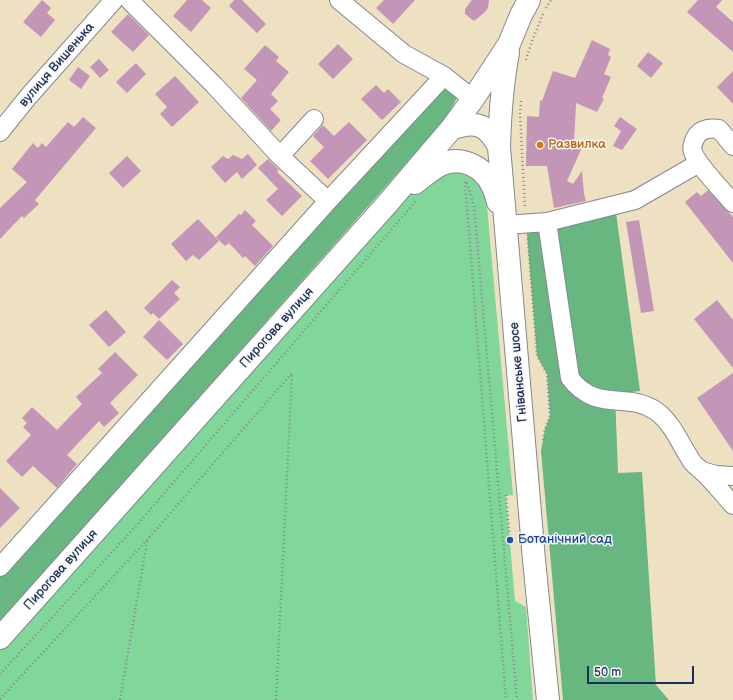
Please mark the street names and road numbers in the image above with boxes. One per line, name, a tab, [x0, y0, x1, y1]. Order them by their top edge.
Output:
street label: вулиця Вишенька	[16, 20, 98, 110]
street label: Пирогова вулиця	[237, 285, 317, 371]
street label: Гніванське шосе	[507, 321, 531, 423]
street label: Пирогова вулиця	[21, 527, 101, 613]

